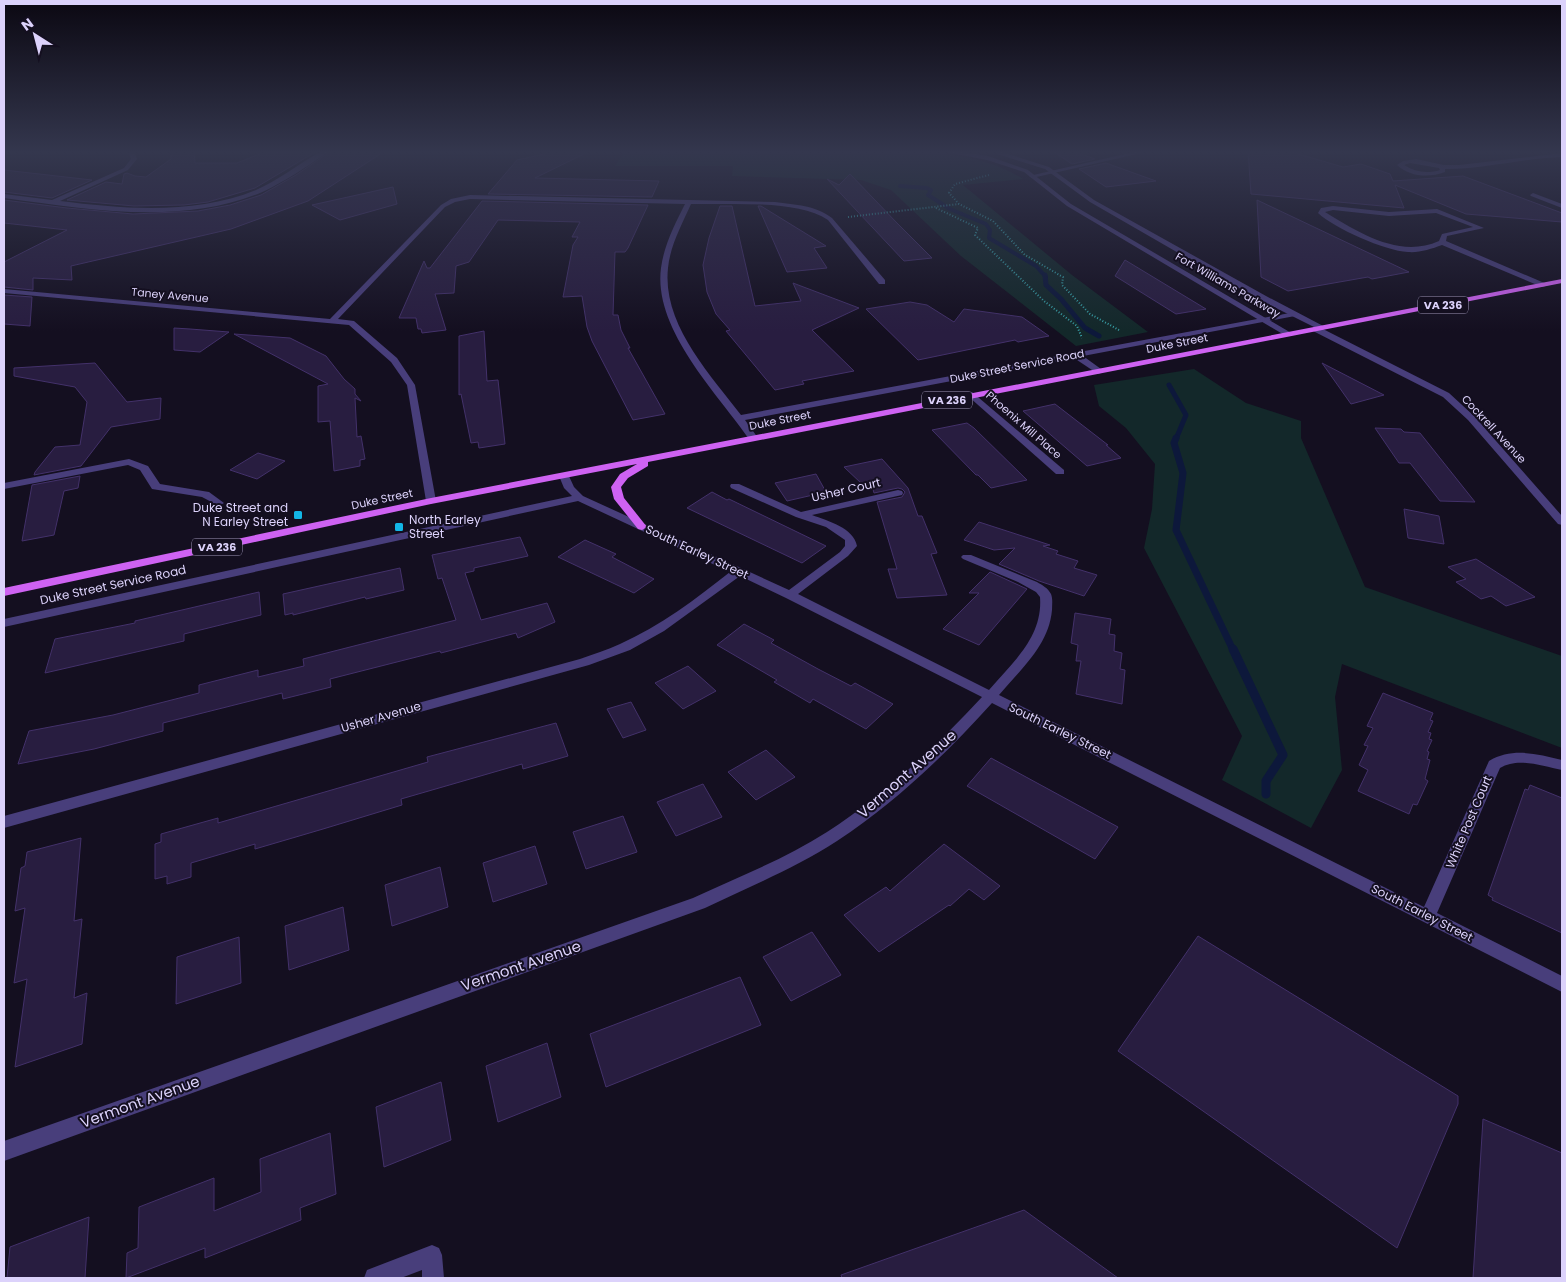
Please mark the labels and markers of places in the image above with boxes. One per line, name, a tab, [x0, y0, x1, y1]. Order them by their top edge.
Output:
place label: Duke Street and N Earley Street	[193, 499, 288, 530]
marker: Duke Street and N Earley Street	[292, 509, 304, 521]
place label: North Earley Street	[409, 511, 481, 542]
marker: North Earley Street	[393, 521, 405, 533]

